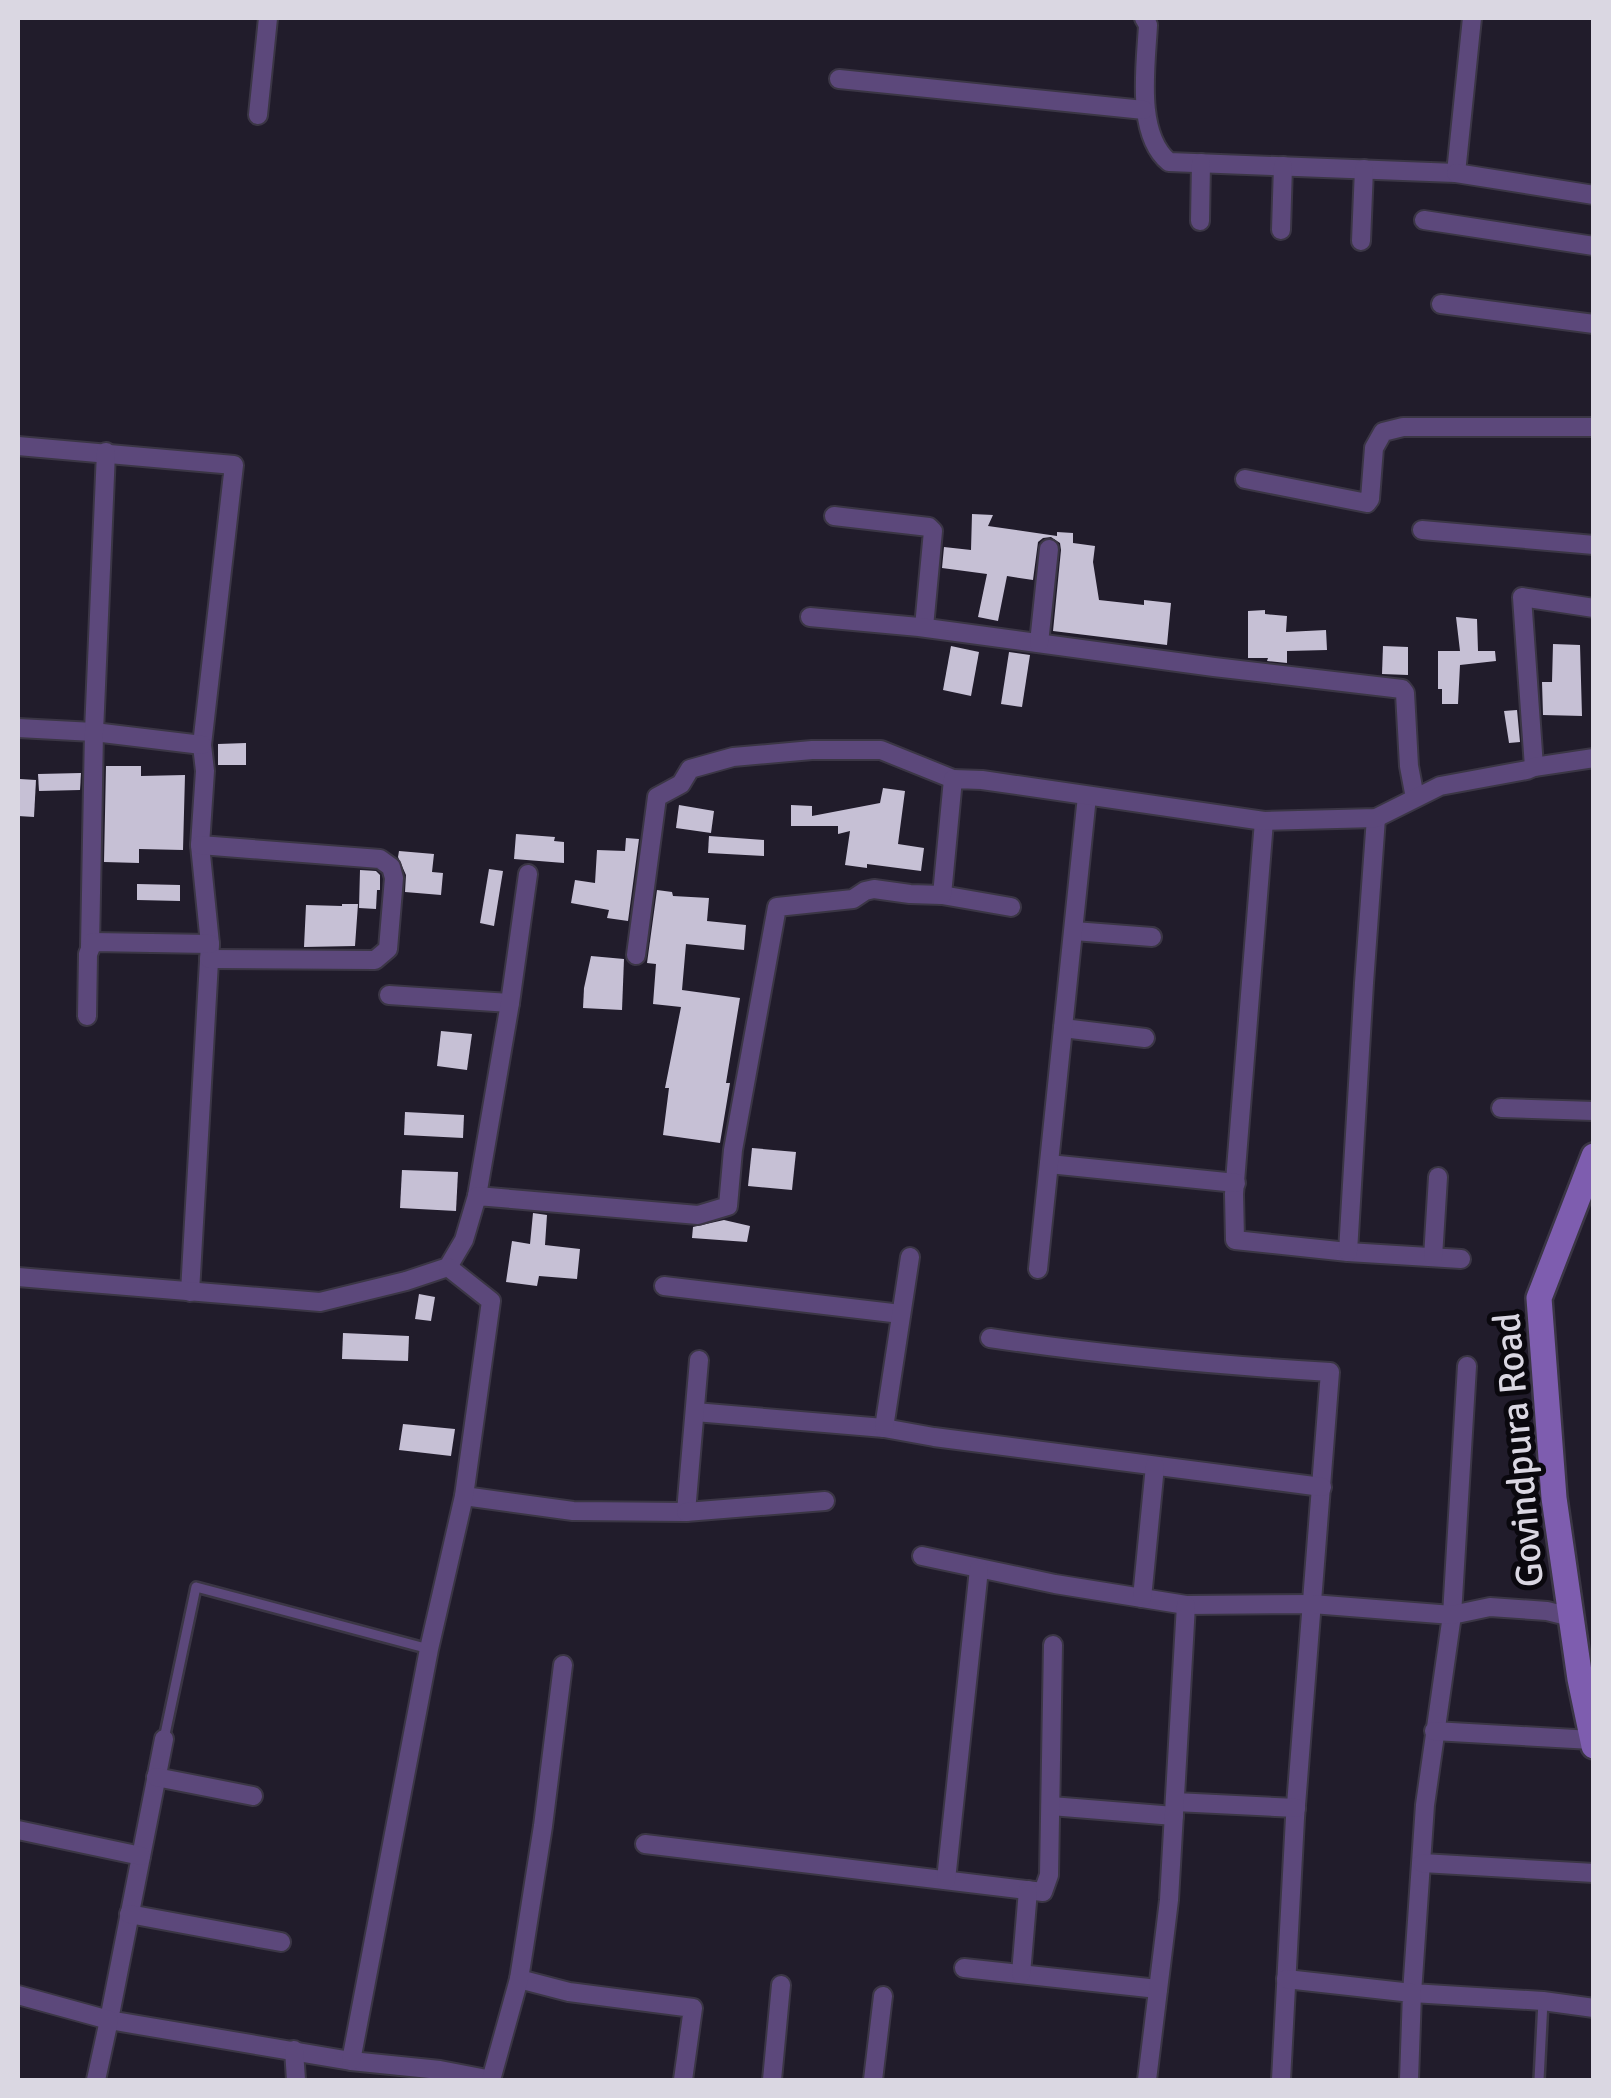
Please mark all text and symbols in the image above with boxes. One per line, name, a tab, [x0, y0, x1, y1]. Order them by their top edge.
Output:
street label: Govindpura Road	[1483, 1311, 1554, 1589]

